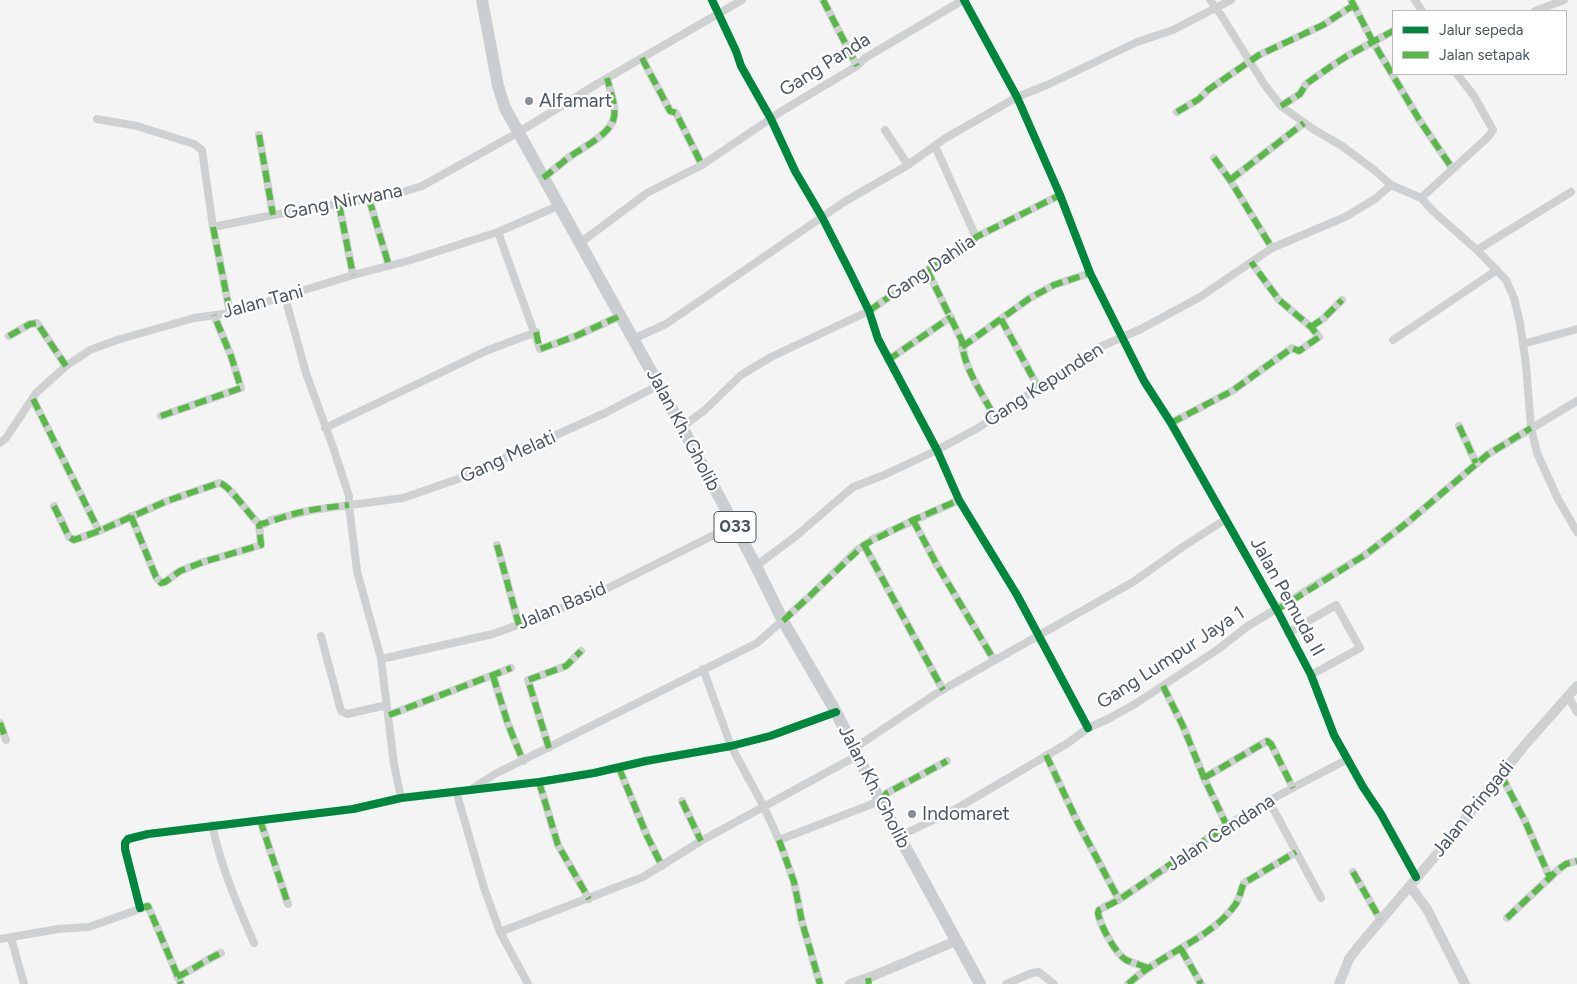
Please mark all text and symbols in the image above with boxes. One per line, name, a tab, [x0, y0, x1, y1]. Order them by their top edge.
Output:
legend	[1392, 10, 1567, 75]
text: Jalur sepeda	[1439, 21, 1524, 39]
street label: Gang Panda	[775, 28, 875, 102]
text: Jalan setapak	[1439, 46, 1530, 64]
place label: Alfamart	[539, 90, 612, 112]
marker: Alfamart	[523, 95, 535, 107]
street label: Gang Nirwana	[282, 179, 404, 225]
street label: Gang Dahlia	[882, 230, 980, 306]
street label: Jalan Tani	[220, 280, 306, 324]
street label: Gang Kepunden	[980, 338, 1108, 432]
street label: Jalan Kh. Gholib	[641, 365, 725, 495]
street label: Gang Melati	[457, 426, 559, 488]
road number: 033	[714, 512, 756, 542]
street label: Jalan Pemuda II	[1245, 534, 1329, 660]
street label: Jalan Basid	[514, 577, 610, 635]
street label: Gang Lumpur Jaya 1	[1093, 602, 1249, 714]
street label: Jalan Kh. Gholib	[833, 722, 915, 852]
street label: Jalan Pringadi	[1427, 756, 1519, 862]
street label: Jalan Cendana	[1163, 790, 1279, 876]
place label: Indomaret	[922, 803, 1010, 825]
marker: Indomaret	[906, 808, 918, 820]

